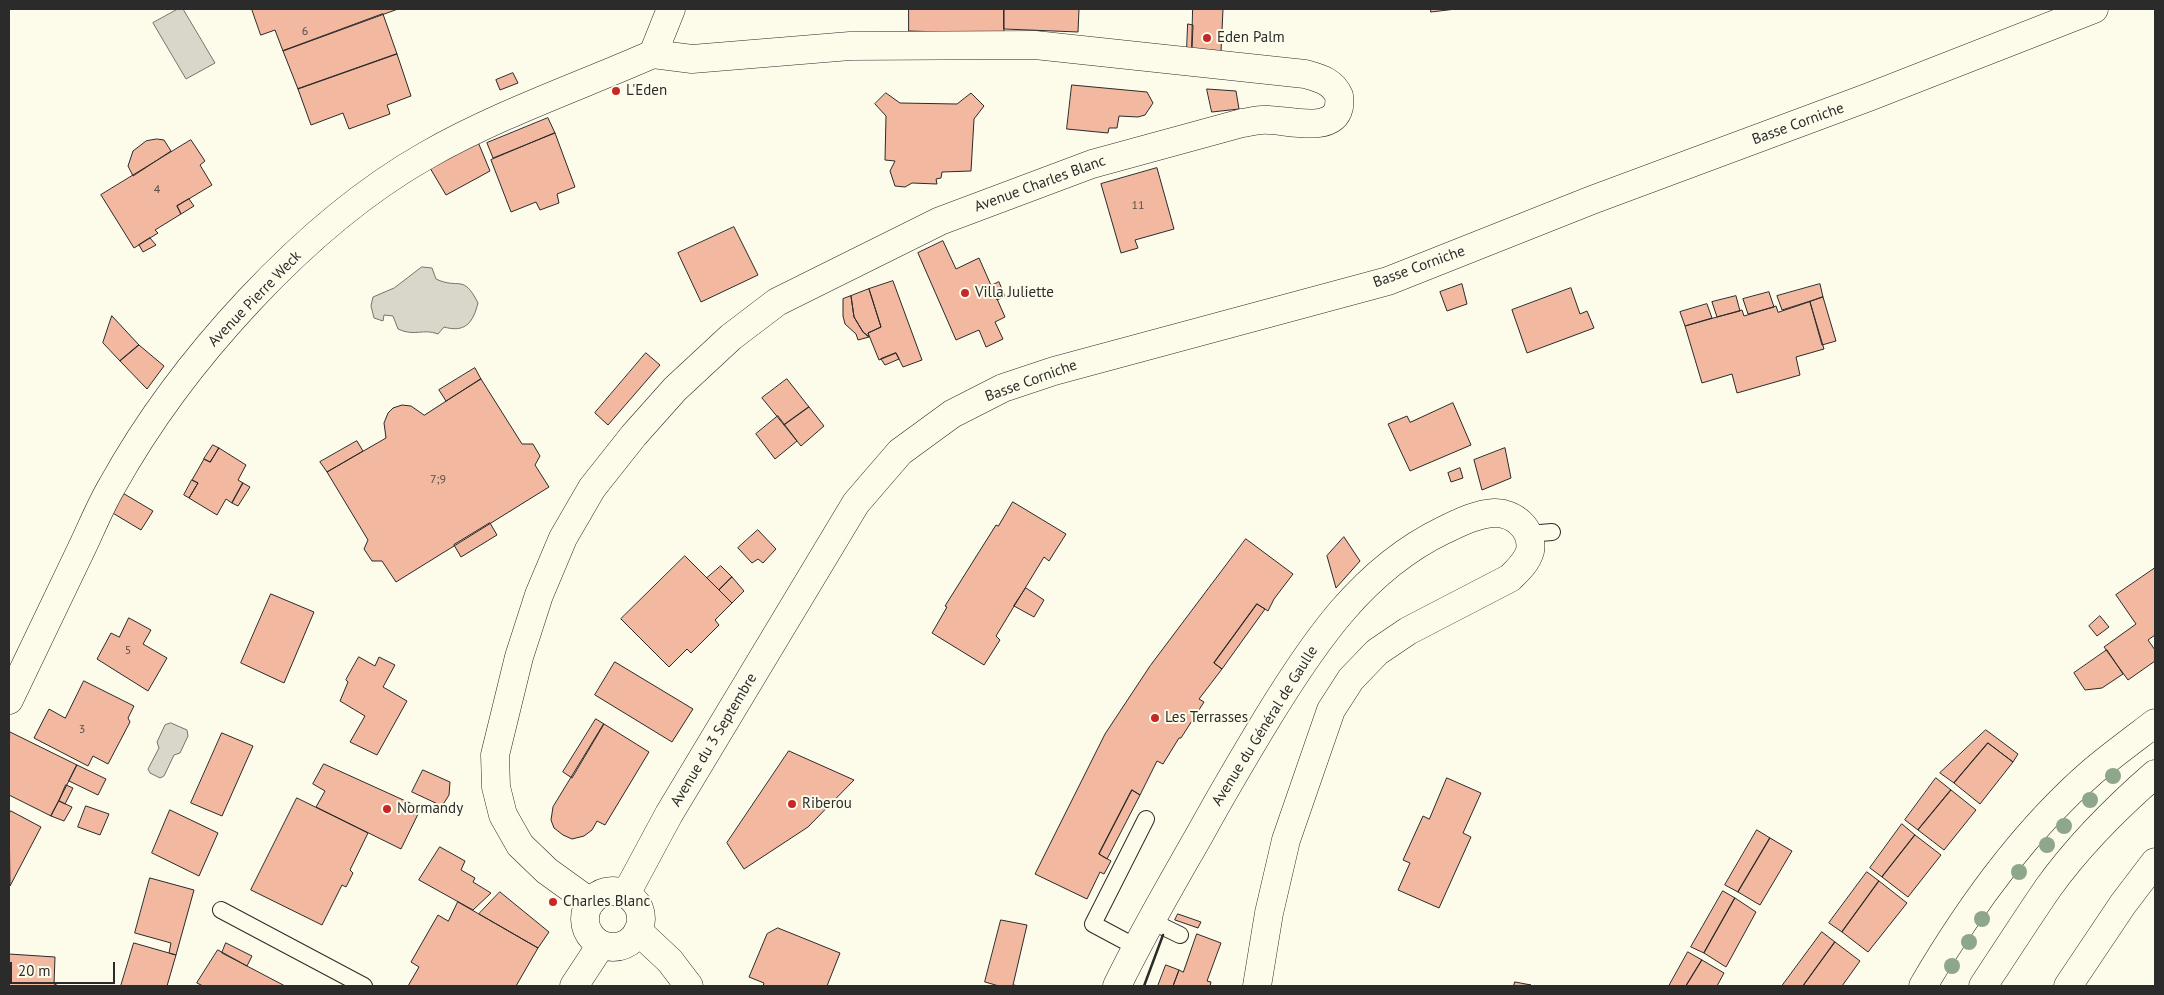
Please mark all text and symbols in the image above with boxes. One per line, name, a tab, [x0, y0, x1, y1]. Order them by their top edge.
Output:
house number: 6	[302, 25, 308, 39]
place label: Eden Palm	[1217, 29, 1285, 47]
marker: Eden Palm	[1201, 32, 1213, 44]
place label: L'Eden	[626, 82, 667, 100]
marker: L'Eden	[610, 85, 622, 97]
street label: Basse Corniche	[1750, 99, 1846, 149]
street label: Avenue Charles Blanc	[972, 152, 1108, 216]
house number: 4	[154, 183, 160, 197]
house number: 11	[1131, 199, 1145, 213]
street label: Basse Corniche	[1371, 242, 1467, 292]
street label: Avenue Pierre Weck	[205, 247, 305, 351]
place label: Villa Juliette	[975, 284, 1054, 302]
marker: Villa Juliette	[959, 287, 971, 299]
street label: Basse Corniche	[983, 356, 1079, 406]
house number: 7;9	[430, 473, 446, 487]
street label: Avenue du Général de Gaulle	[1208, 643, 1322, 809]
house number: 5	[125, 644, 131, 658]
street label: Avenue du 3 Septembre	[667, 670, 761, 810]
place label: Les Terrasses	[1165, 709, 1248, 727]
marker: Les Terrasses	[1149, 712, 1161, 724]
house number: 3	[79, 723, 85, 737]
place label: Riberou	[802, 795, 852, 813]
marker: Riberou	[786, 798, 798, 810]
place label: Normandy	[397, 800, 463, 818]
marker: Normandy	[381, 803, 393, 815]
place label: Charles Blanc	[563, 893, 650, 911]
marker: Charles Blanc	[547, 896, 559, 908]
scale bar	[12, 952, 118, 984]
text: 20 m	[18, 961, 51, 980]

